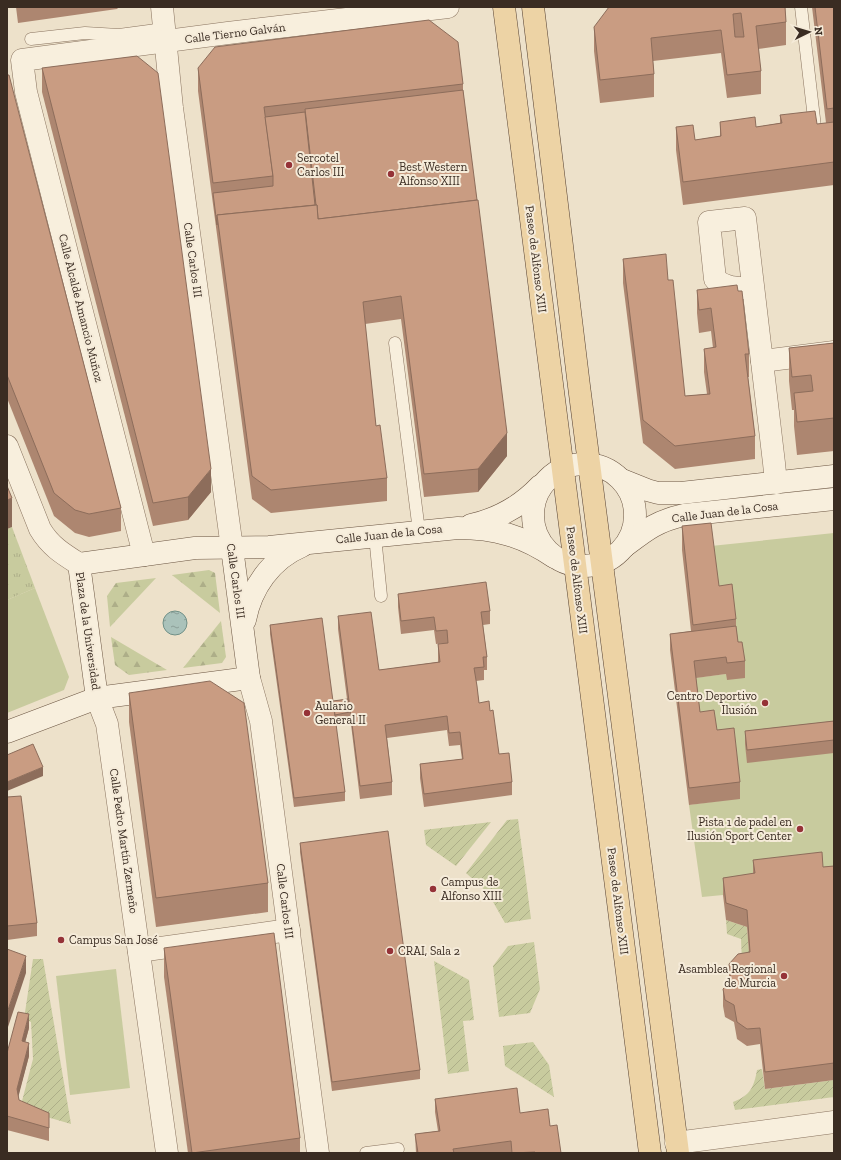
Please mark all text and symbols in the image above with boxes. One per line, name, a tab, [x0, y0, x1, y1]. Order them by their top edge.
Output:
north arrow	[789, 12, 829, 52]
street label: Calle Tierno Galván	[184, 20, 286, 46]
text: N	[812, 26, 825, 37]
place label: Sercotel Carlos III	[297, 151, 345, 179]
marker: Sercotel Carlos III	[284, 160, 294, 170]
place label: Best Western Alfonso XIII	[399, 160, 468, 188]
marker: Best Western Alfonso XIII	[386, 169, 396, 179]
street label: Paseo de Alfonso XIII	[522, 205, 550, 314]
street label: Calle Carlos III	[181, 222, 205, 299]
street label: Calle Alcalde Amancio Muñoz	[56, 232, 106, 384]
street label: Calle Juan de la Cosa	[671, 499, 779, 525]
street label: Calle Juan de la Cosa	[335, 521, 443, 547]
street label: Paseo de Alfonso XIII	[563, 526, 591, 635]
street label: Calle Carlos III	[224, 543, 248, 620]
street label: Plaza de la Universidad	[73, 571, 103, 691]
place label: Centro Deportivo Ilusión	[667, 689, 757, 717]
marker: Centro Deportivo Ilusión	[760, 698, 770, 708]
place label: Aulario General II	[315, 699, 366, 727]
marker: Aulario General II	[302, 708, 312, 718]
street label: Calle Pedro Martín Zermeño	[107, 768, 141, 914]
place label: Pista 1 de padel en Ilusión Sport Center	[687, 815, 792, 843]
marker: Pista 1 de padel en Ilusión Sport Center	[795, 824, 805, 834]
street label: Paseo de Alfonso XIII	[604, 847, 632, 956]
street label: Calle Carlos III	[273, 863, 297, 940]
place label: Campus de Alfonso XIII	[441, 875, 502, 903]
marker: Campus de Alfonso XIII	[428, 884, 438, 894]
place label: Campus San José	[69, 933, 158, 947]
marker: Campus San José	[56, 935, 66, 945]
place label: CRAI, Sala 2	[398, 944, 460, 958]
marker: CRAI, Sala 2	[385, 946, 395, 956]
place label: Asamblea Regional de Murcia	[678, 962, 776, 990]
marker: Asamblea Regional de Murcia	[779, 971, 789, 981]

